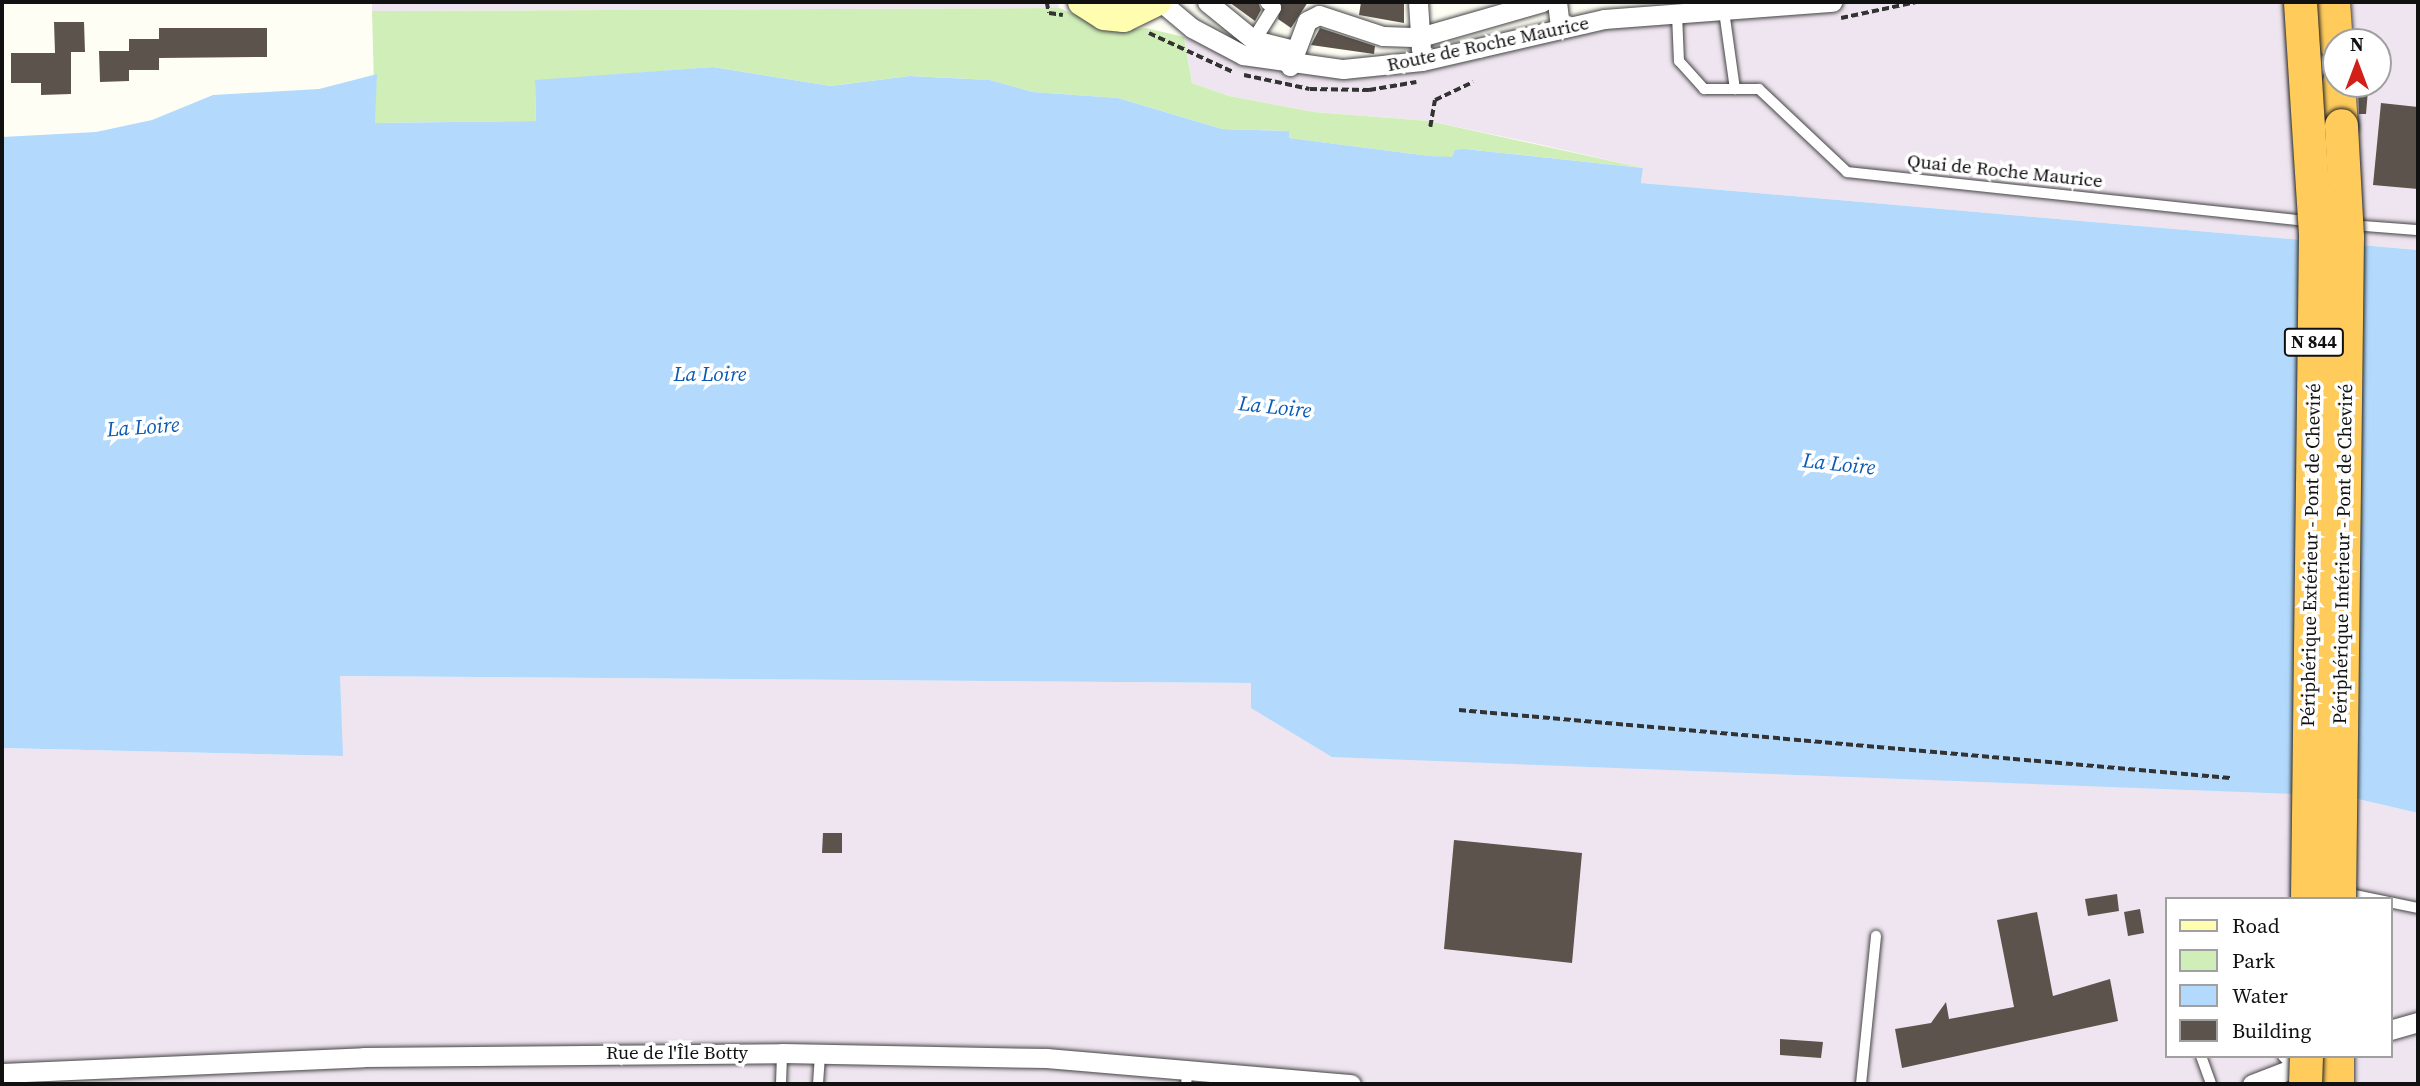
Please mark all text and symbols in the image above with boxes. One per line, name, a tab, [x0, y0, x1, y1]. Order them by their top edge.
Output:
street label: Route de Roche Maurice	[1385, 11, 1591, 77]
north arrow	[2322, 28, 2392, 98]
text: N	[2350, 31, 2364, 57]
street label: Quai de Roche Maurice	[1906, 149, 2104, 193]
road number: N 844	[2282, 328, 2346, 356]
water label: La Loire	[674, 361, 746, 387]
street label: Périphérique Extérieur - Pont de Cheviré	[2297, 383, 2325, 727]
street label: Périphérique Intérieur - Pont de Cheviré	[2329, 383, 2357, 725]
water label: La Loire	[1237, 391, 1313, 423]
water label: La Loire	[106, 412, 180, 442]
water label: La Loire	[1801, 448, 1877, 480]
legend	[2164, 897, 2392, 1058]
text: Road	[2232, 911, 2280, 940]
text: Park	[2232, 946, 2275, 975]
text: Water	[2232, 981, 2288, 1010]
text: Building	[2232, 1016, 2311, 1045]
street label: Rue de l'Île Botty	[606, 1042, 748, 1064]

